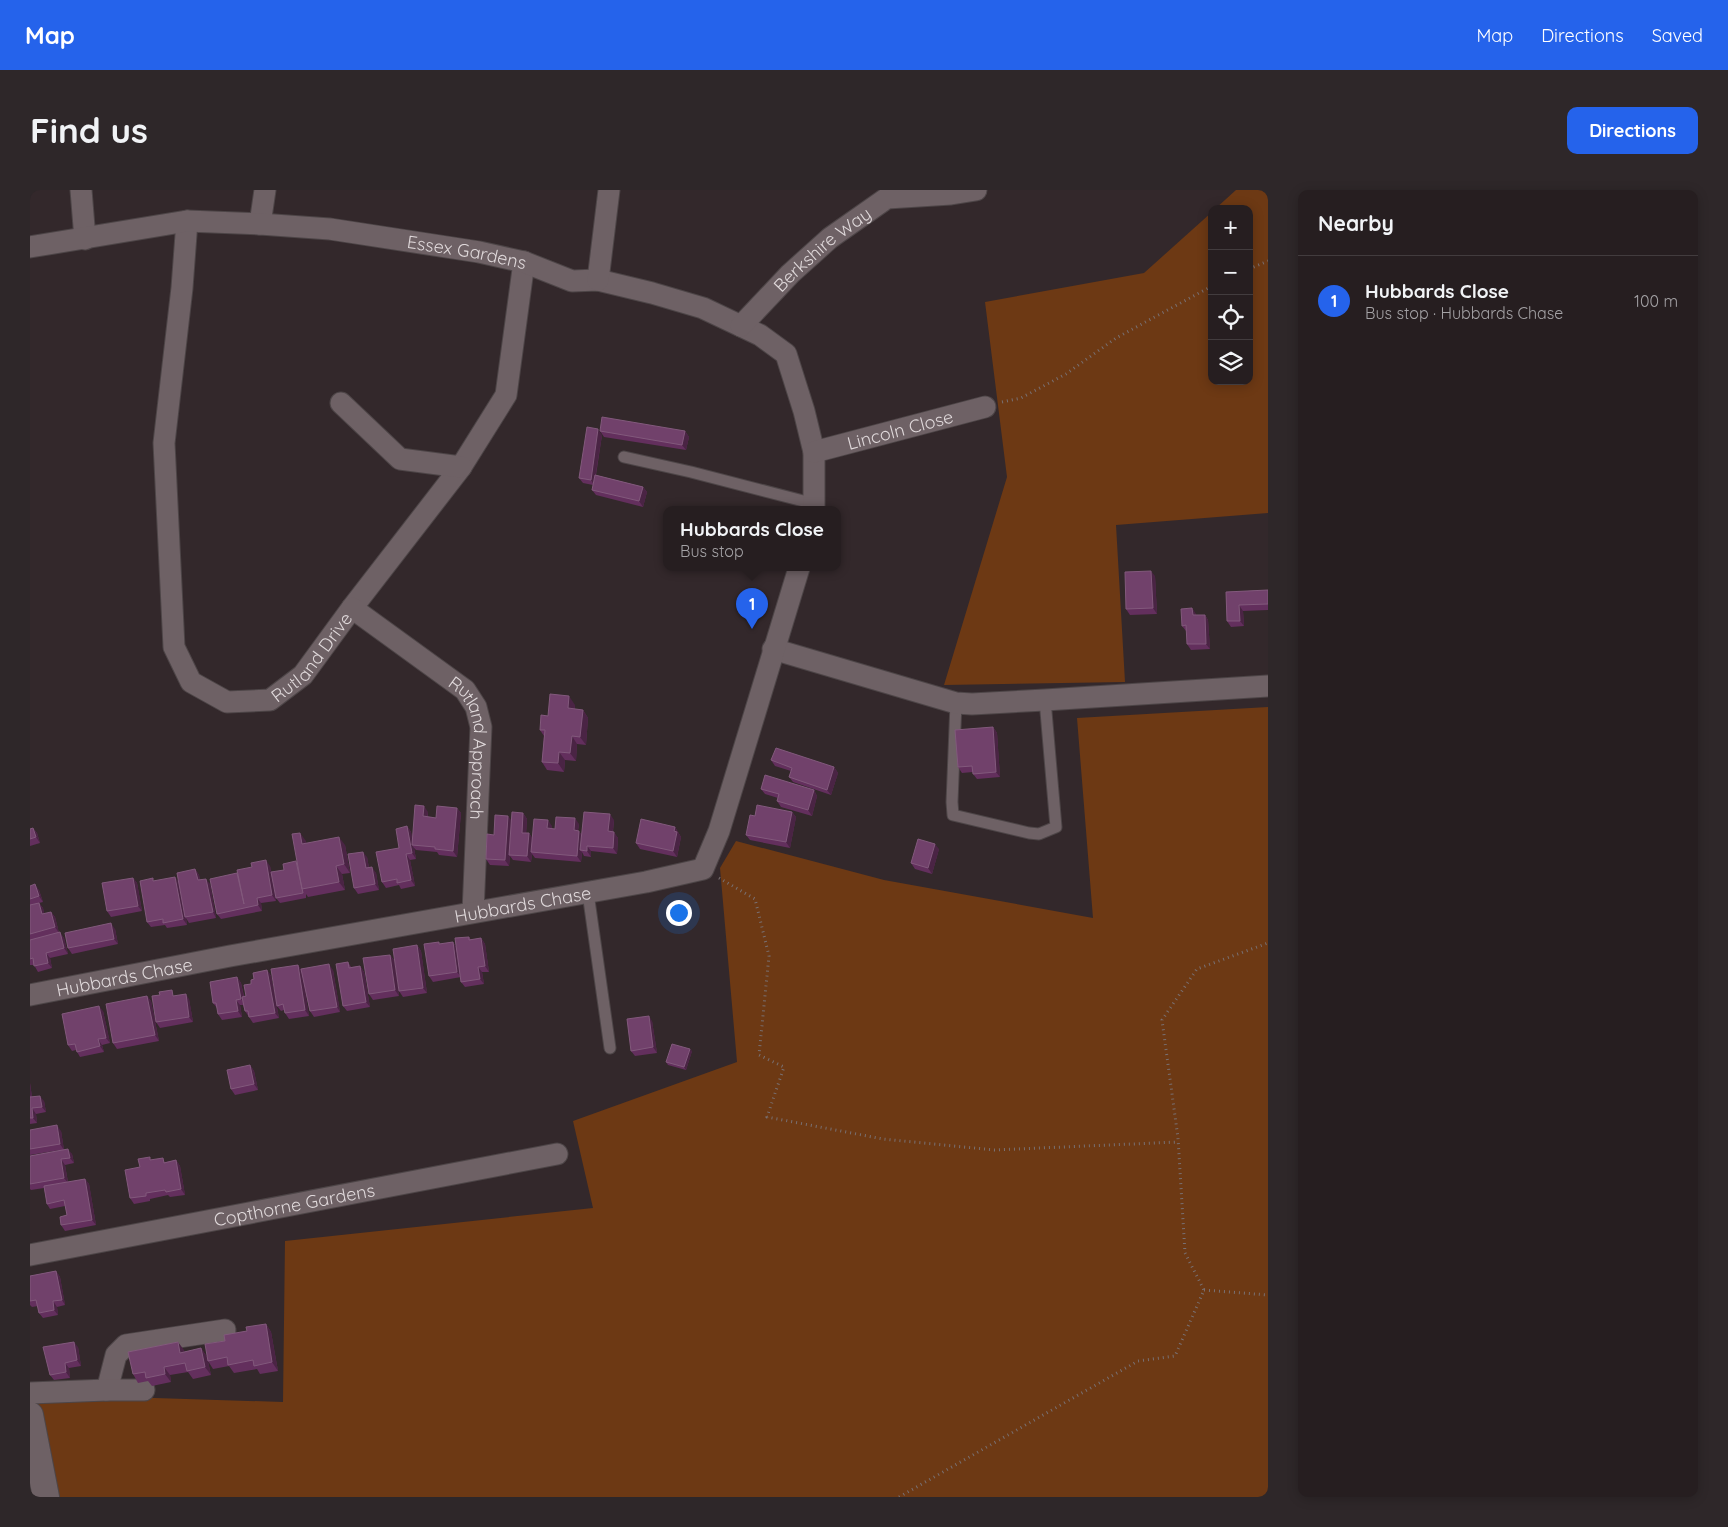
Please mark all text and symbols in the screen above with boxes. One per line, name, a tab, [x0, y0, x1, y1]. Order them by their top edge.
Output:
text: Map	[25, 20, 75, 50]
text: Map	[1476, 24, 1513, 47]
text: Directions	[1541, 24, 1624, 47]
text: Saved	[1652, 24, 1703, 47]
button: Directions	[1567, 107, 1698, 154]
text: Find us	[30, 108, 148, 152]
street label: Berkshire Way	[768, 201, 875, 296]
map controls	[1208, 205, 1253, 385]
button: +	[1208, 205, 1253, 250]
text: Nearby	[1318, 210, 1394, 236]
street label: Essex Gardens	[405, 230, 529, 274]
button: −	[1208, 250, 1253, 295]
text: Hubbards Close	[1365, 279, 1509, 303]
text: 1	[1331, 291, 1337, 311]
text: 100 m	[1634, 291, 1678, 311]
button: locate	[1208, 295, 1253, 340]
text: Bus stop · Hubbards Chase	[1365, 303, 1563, 323]
button: layers	[1208, 340, 1253, 385]
street label: Lincoln Close	[845, 404, 956, 454]
popup	[663, 506, 841, 571]
text: Hubbards Close	[680, 517, 824, 541]
text: Bus stop	[680, 541, 744, 561]
pin: 1	[736, 588, 768, 629]
street label: Rutland Drive	[266, 607, 357, 707]
street label: Rutland Approach	[444, 671, 493, 820]
street label: Hubbards Chase	[453, 881, 593, 927]
your location	[666, 900, 692, 926]
street label: Hubbards Chase	[54, 952, 194, 1001]
street label: Copthorne Gardens	[212, 1178, 377, 1231]

